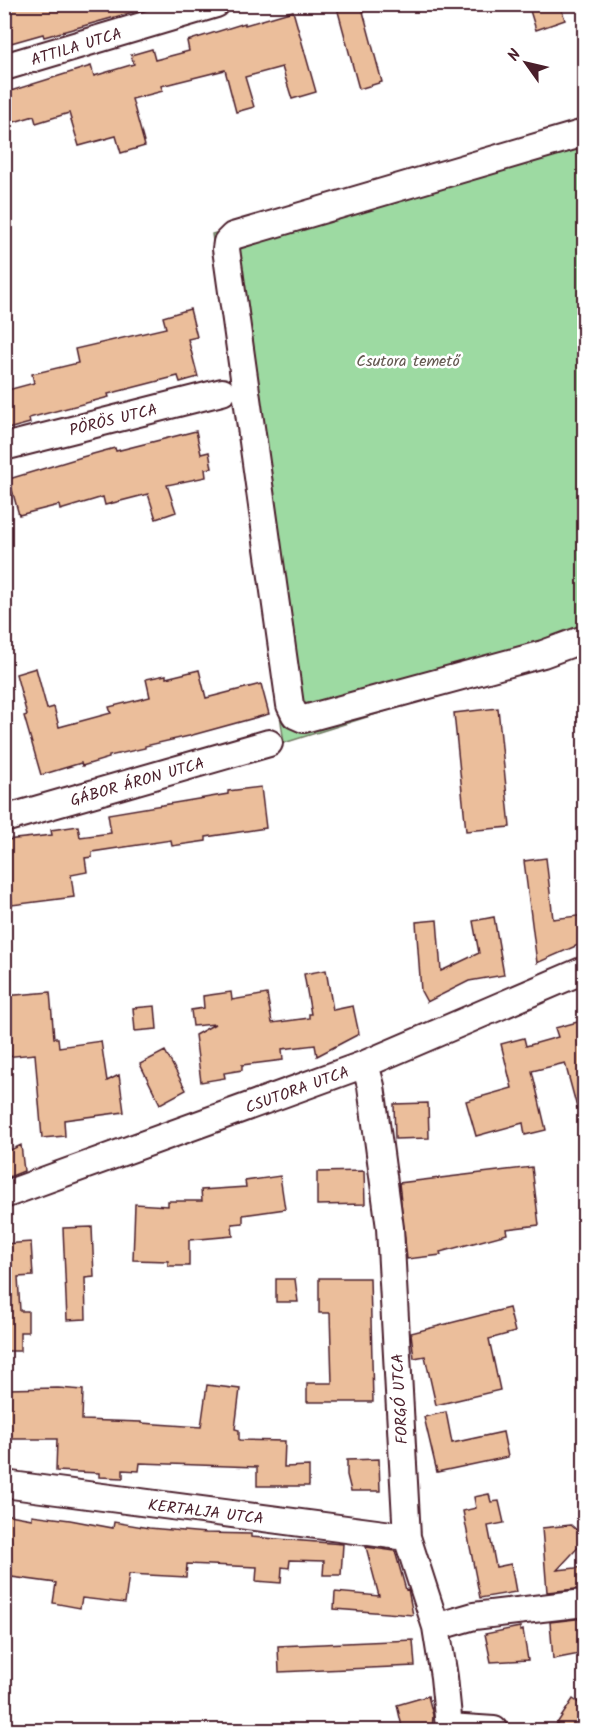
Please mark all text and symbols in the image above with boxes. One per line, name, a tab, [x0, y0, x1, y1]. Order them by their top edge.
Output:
street label: ATTILA UTCA	[28, 22, 125, 73]
north arrow	[496, 33, 556, 93]
text: N	[502, 44, 528, 67]
park label: Csutora temető	[356, 349, 462, 374]
street label: PÖRÖS UTCA	[67, 397, 160, 443]
street label: GÁBOR ÁRON UTCA	[67, 751, 208, 814]
street label: CSUTORA UTCA	[242, 1060, 353, 1121]
street label: FORGÓ UTCA	[386, 1353, 415, 1445]
street label: KERTALJA UTCA	[147, 1493, 265, 1532]

